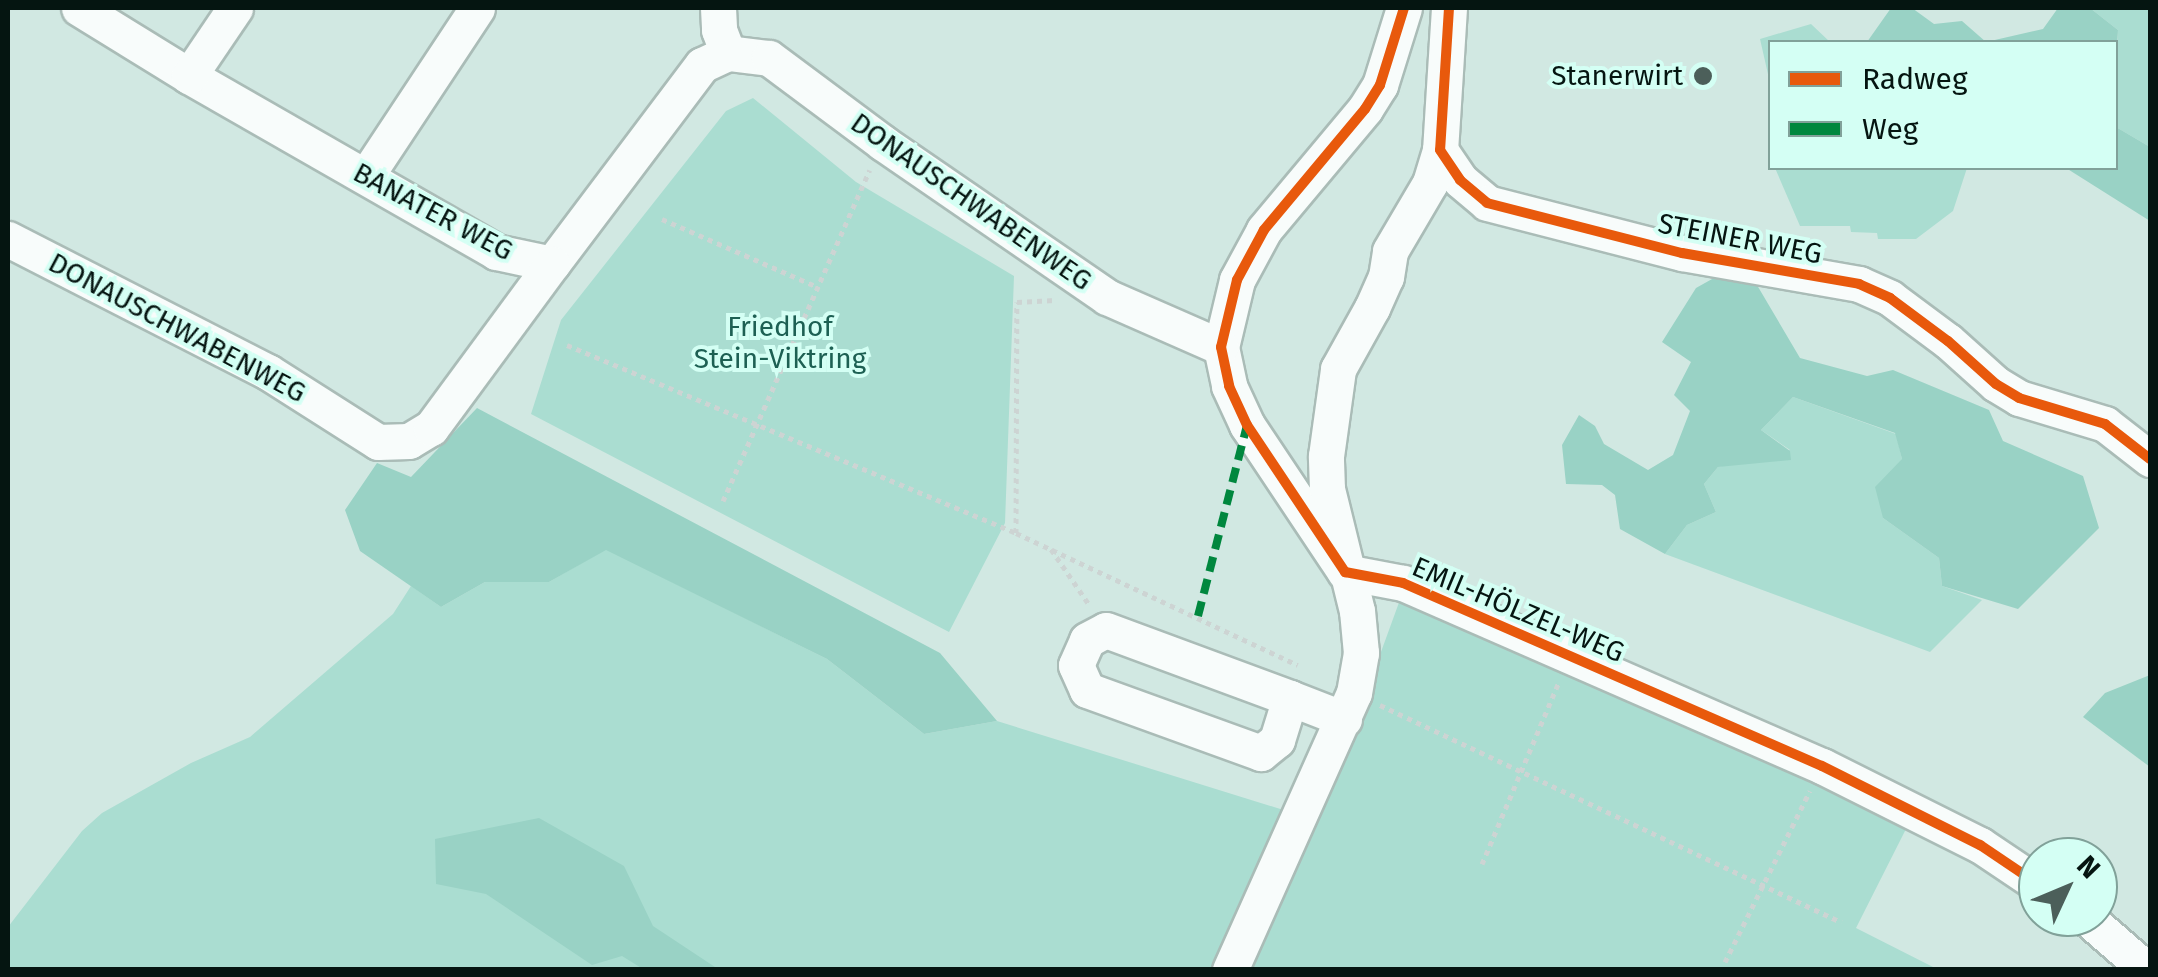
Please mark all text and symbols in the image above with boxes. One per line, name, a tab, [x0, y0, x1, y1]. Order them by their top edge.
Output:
legend	[1768, 40, 2118, 170]
place label: Stanerwirt	[1551, 59, 1683, 93]
text: Radweg	[1862, 61, 1968, 97]
marker: Stanerwirt	[1692, 65, 1714, 87]
street label: DONAUSCHWABENWEG	[844, 106, 1098, 298]
text: Weg	[1862, 111, 1918, 147]
street label: BANATER WEG	[347, 156, 519, 268]
street label: STEINER WEG	[1655, 207, 1825, 271]
street label: DONAUSCHWABENWEG	[43, 246, 311, 410]
park label: Friedhof Stein-Viktring	[694, 310, 866, 376]
street label: EMIL-HÖLZEL-WEG	[1407, 550, 1629, 670]
north arrow	[2018, 837, 2118, 937]
text: N	[2070, 849, 2107, 885]

